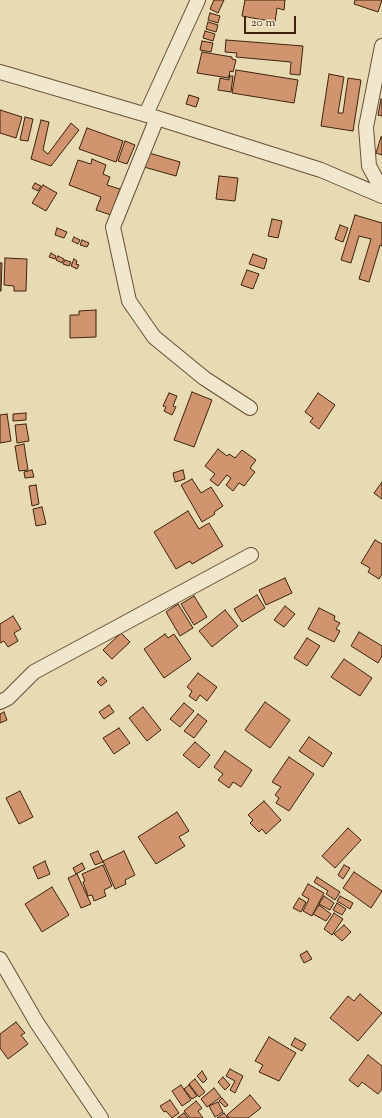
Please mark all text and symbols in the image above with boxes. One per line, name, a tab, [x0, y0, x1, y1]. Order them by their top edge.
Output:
scale bar	[246, 8, 298, 34]
text: 20 m	[251, 14, 275, 32]

